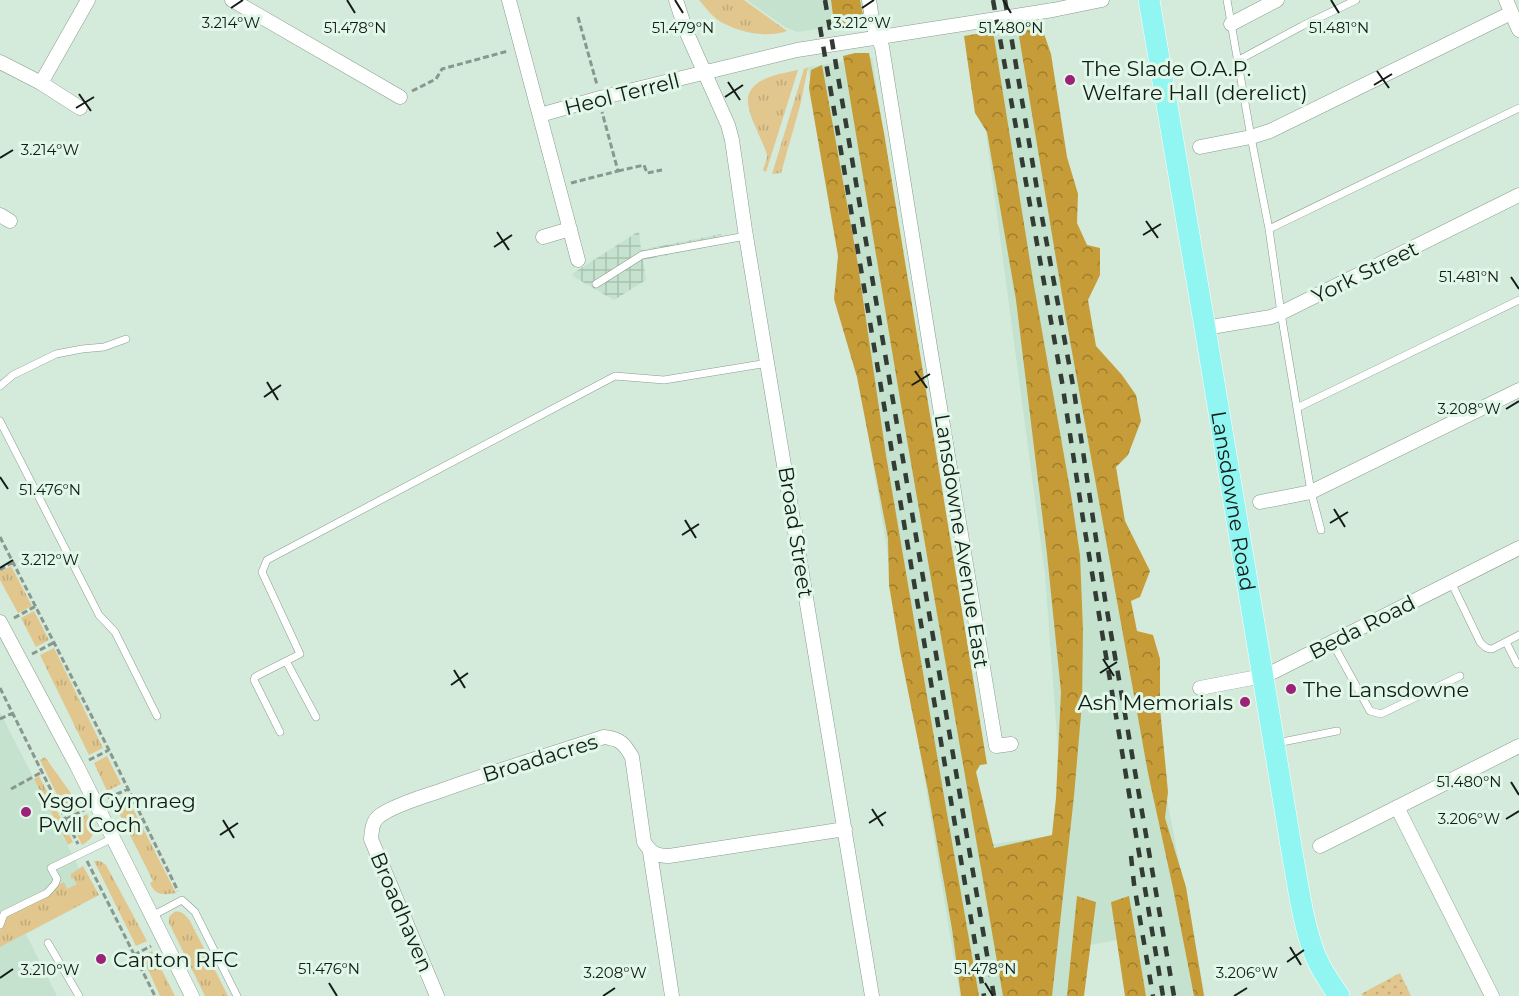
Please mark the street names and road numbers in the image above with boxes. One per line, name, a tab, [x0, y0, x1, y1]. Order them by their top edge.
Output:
street label: Heol Terrell	[562, 68, 682, 120]
street label: York Street	[1308, 236, 1422, 308]
street label: Lansdowne Road	[1206, 409, 1261, 593]
street label: Lansdowne Avenue East	[930, 412, 994, 670]
street label: Broad Street	[773, 465, 819, 599]
street label: Beda Road	[1305, 590, 1419, 664]
street label: Broadacres	[479, 729, 601, 787]
street label: Broadhaven	[365, 848, 439, 976]

